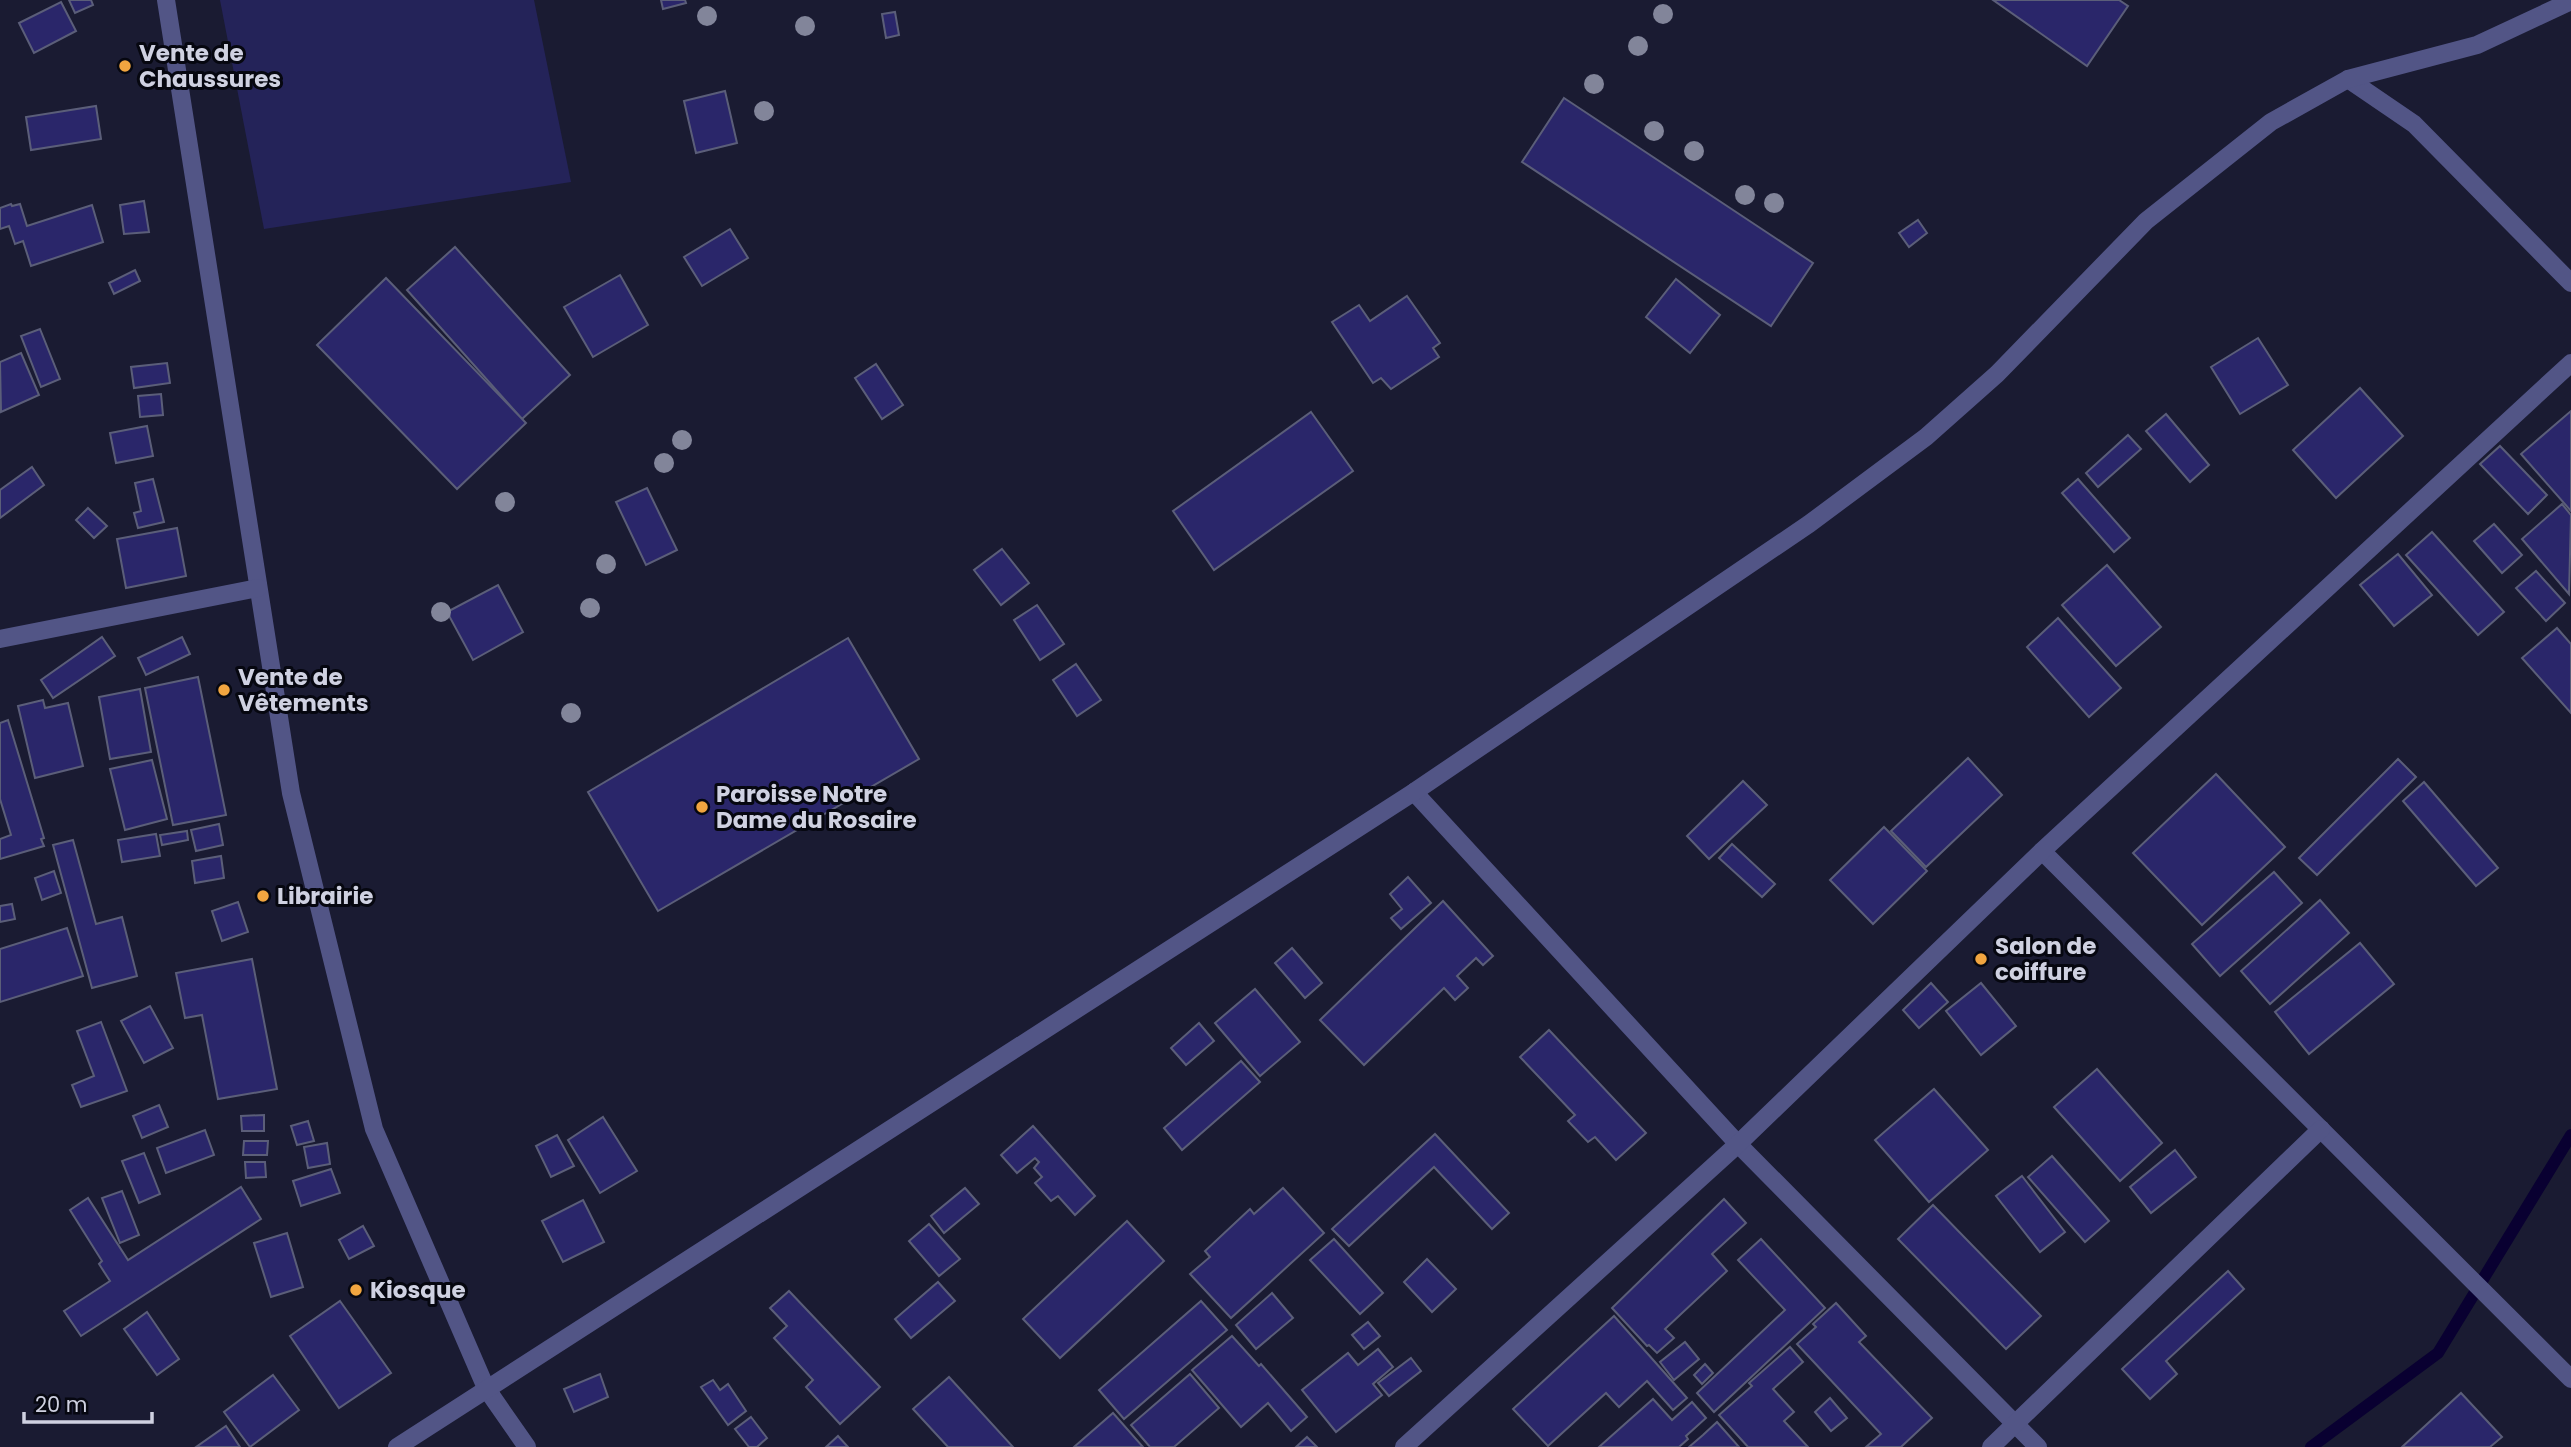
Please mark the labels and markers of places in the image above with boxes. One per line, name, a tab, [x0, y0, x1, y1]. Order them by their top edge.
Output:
place label: Vente de Chaussures	[139, 37, 281, 95]
marker: Vente de Chaussures	[117, 58, 133, 74]
place label: Vente de Vêtements	[238, 661, 369, 719]
marker: Vente de Vêtements	[216, 682, 232, 698]
place label: Paroisse Notre Dame du Rosaire	[716, 778, 917, 836]
marker: Paroisse Notre Dame du Rosaire	[694, 799, 710, 815]
place label: Librairie	[277, 880, 373, 912]
marker: Librairie	[255, 888, 271, 904]
place label: Salon de coiffure	[1995, 930, 2096, 988]
marker: Salon de coiffure	[1973, 951, 1989, 967]
place label: Kiosque	[370, 1274, 466, 1306]
marker: Kiosque	[348, 1282, 364, 1298]

